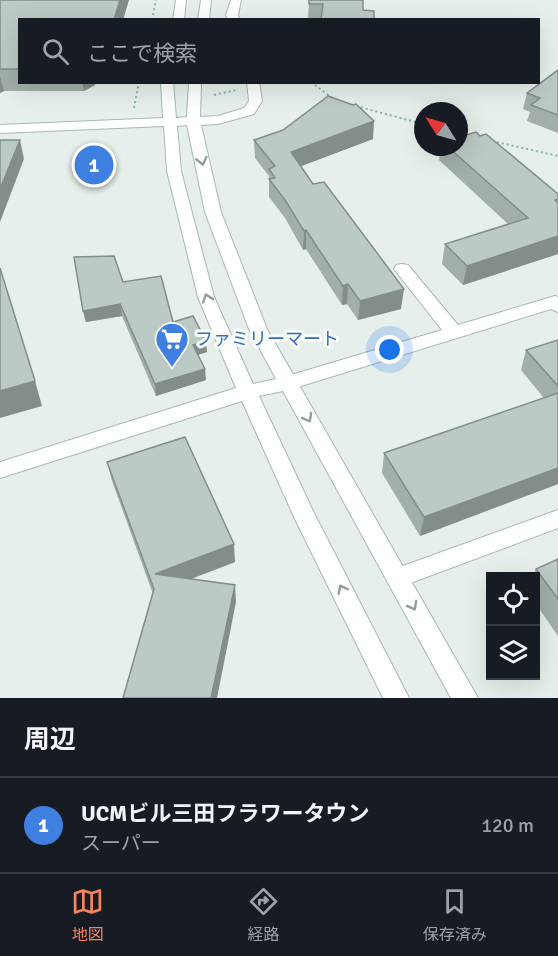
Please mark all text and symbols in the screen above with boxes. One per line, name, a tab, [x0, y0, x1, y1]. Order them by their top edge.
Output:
search box	[18, 18, 540, 84]
icon: search	[39, 35, 72, 68]
text: ここで検索	[87, 40, 197, 67]
north arrow	[414, 102, 468, 156]
pin: 1	[74, 142, 113, 188]
one-way arrow	[195, 156, 208, 166]
one-way arrow	[202, 293, 215, 304]
supermarket icon: ファミリーマート	[154, 321, 190, 368]
place label: ファミリーマート	[195, 328, 339, 350]
your location	[375, 335, 404, 364]
one-way arrow	[300, 411, 312, 422]
map controls	[486, 572, 540, 680]
button: locate	[486, 572, 540, 626]
one-way arrow	[338, 585, 349, 596]
one-way arrow	[406, 600, 417, 610]
button: layers	[486, 626, 540, 680]
text: 周辺	[24, 724, 76, 756]
text: UCMビル三田フラワータウン	[81, 800, 369, 827]
text: 1	[38, 813, 49, 838]
text: 120 m	[481, 813, 534, 838]
text: スーパー	[81, 831, 161, 856]
tab: 地図	[71, 885, 104, 945]
tab: 経路	[247, 885, 280, 945]
tab: 保存済み	[423, 885, 487, 945]

